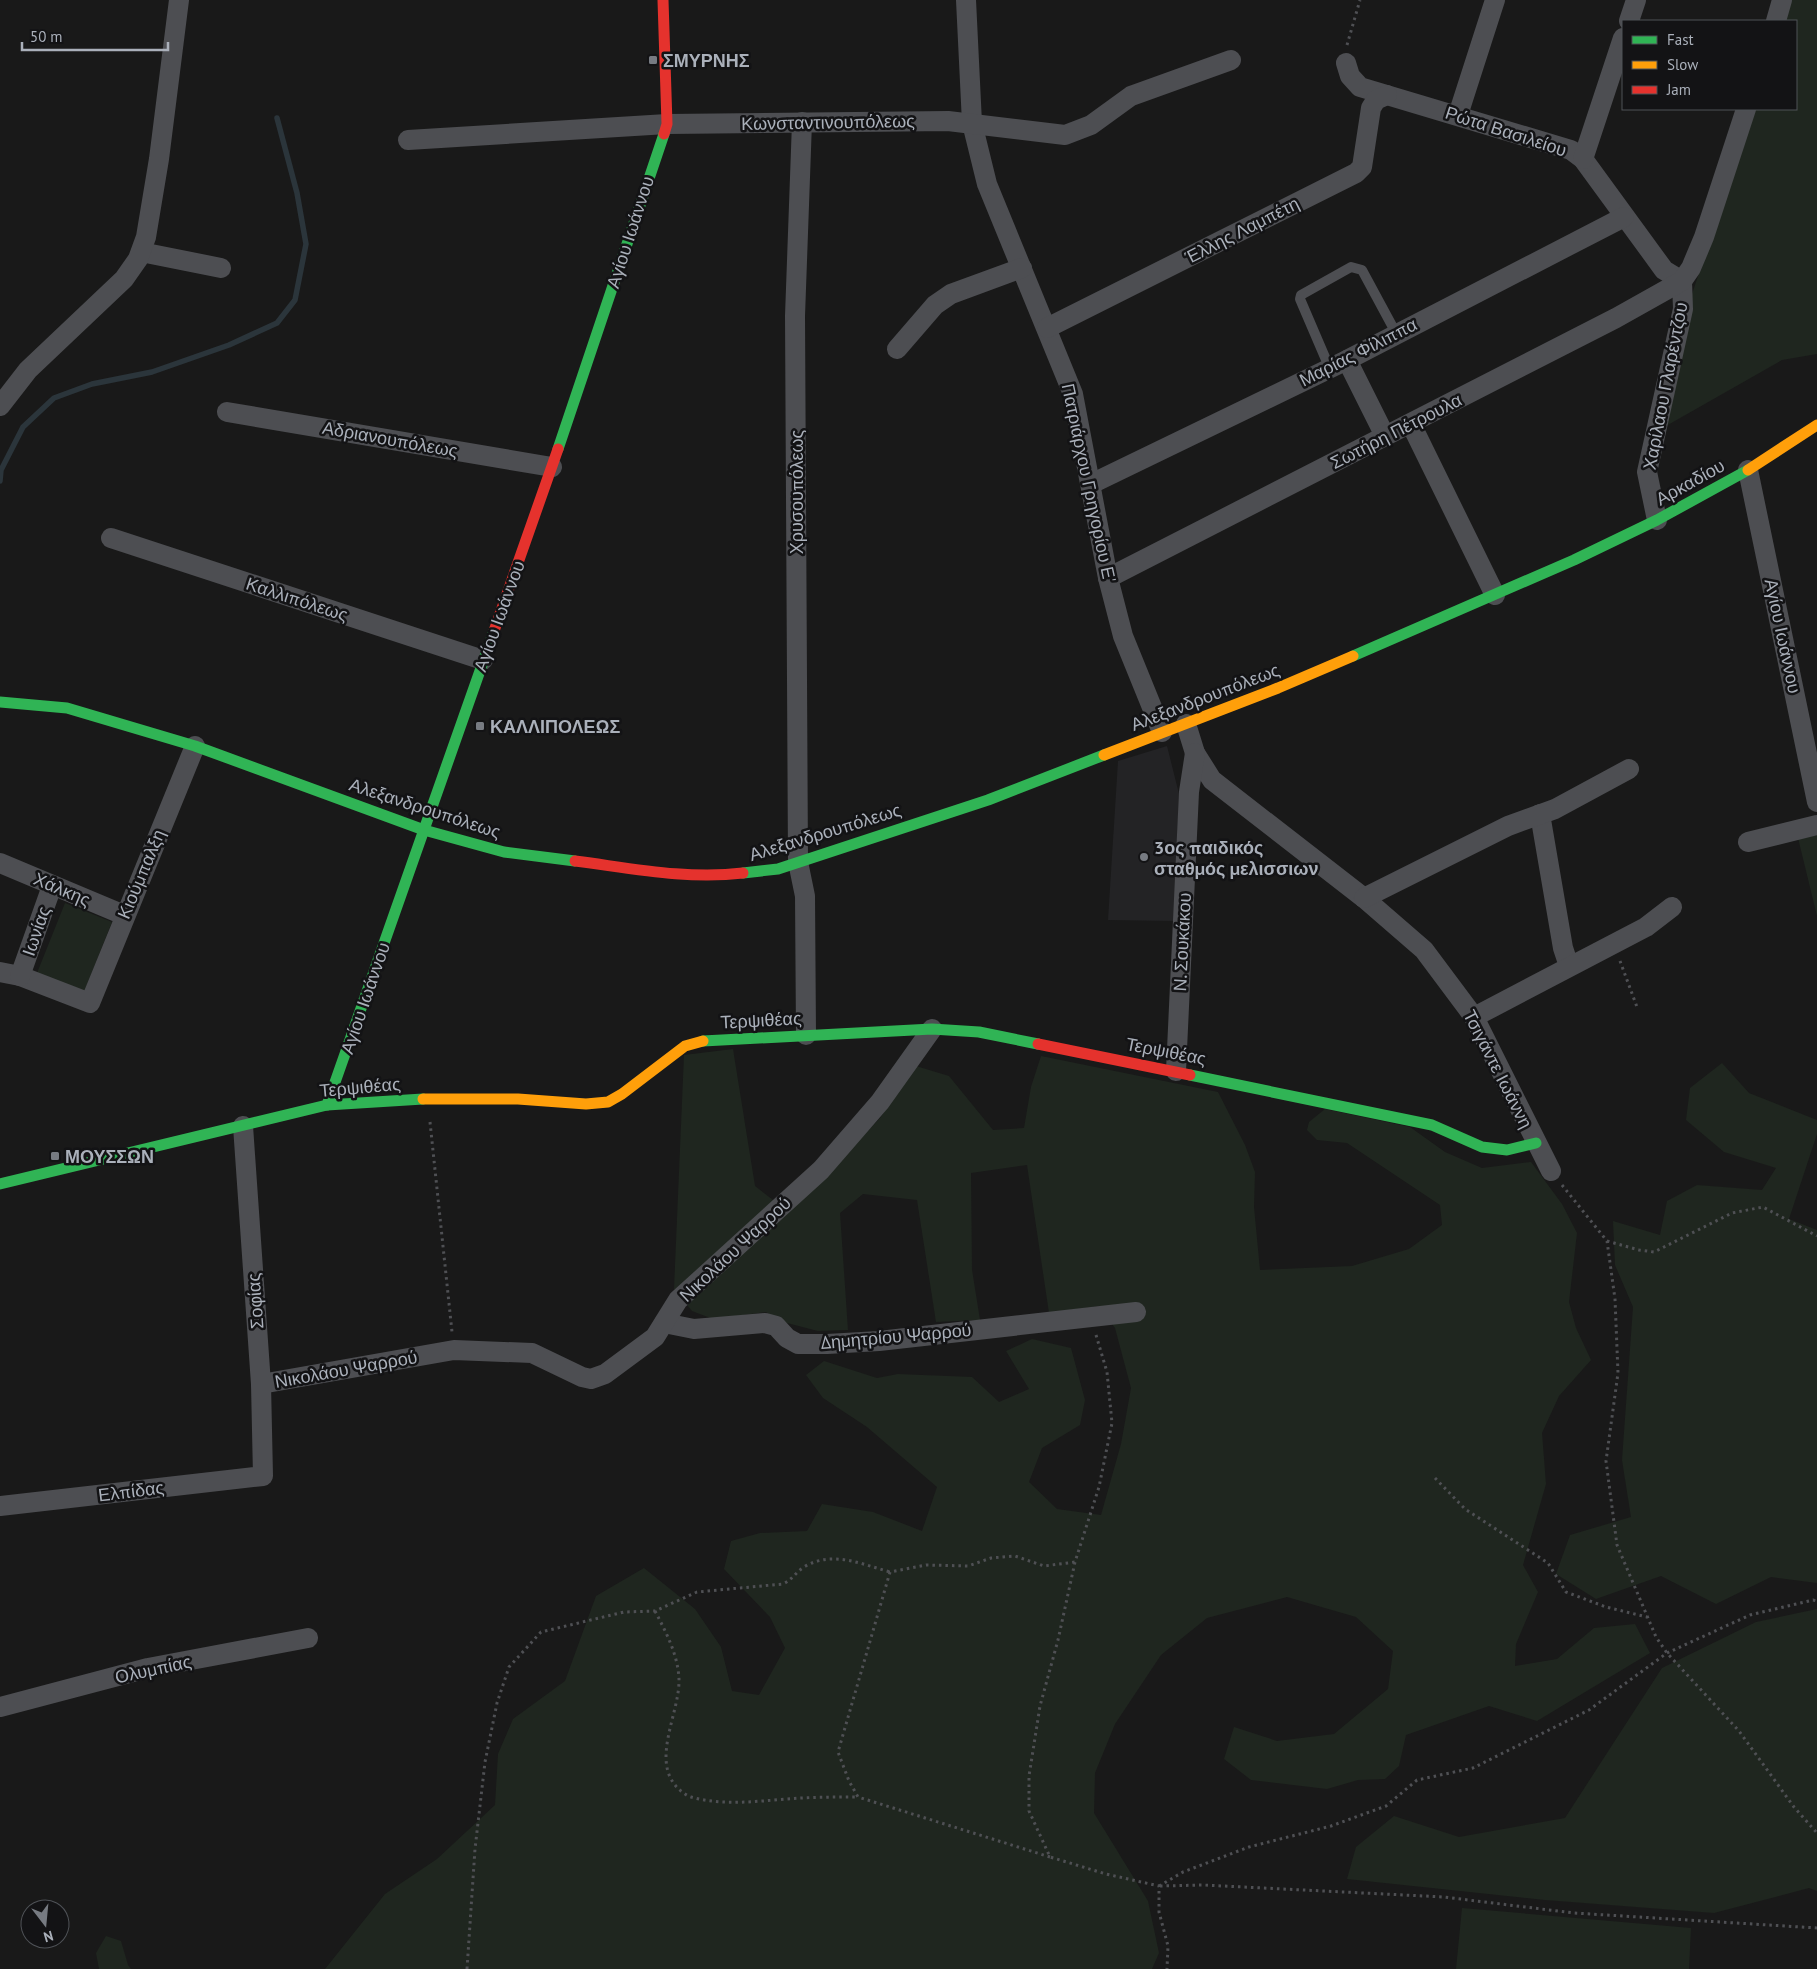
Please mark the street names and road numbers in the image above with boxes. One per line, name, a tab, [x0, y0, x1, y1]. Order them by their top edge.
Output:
street label: Ρώτα Βασιλείου	[1442, 101, 1570, 161]
street label: Κωνσταντινουπόλεως	[741, 109, 915, 135]
street label: Αγίου Ιωάννου	[601, 173, 659, 291]
street label: Έλλης Λαμπέτη	[1180, 191, 1303, 269]
street label: Χαρίλαου Γλαρέντζου	[1637, 300, 1693, 472]
street label: Μαρίας Φίλιππα	[1295, 312, 1421, 392]
street label: Πατριάρχου Γρηγορίου Ε'	[1057, 381, 1121, 585]
street label: Σωτήρη Πέτρουλα	[1326, 388, 1466, 474]
street label: Αδριανουπόλεως	[321, 416, 460, 462]
street label: Χρυσουπόλεως	[785, 429, 808, 554]
street label: Αρκαδίου	[1651, 454, 1729, 510]
street label: Αγίου Ιωάννου	[468, 557, 530, 675]
street label: Καλλιπόλεως	[243, 572, 351, 626]
street label: Αγίου Ιωάννου	[1760, 577, 1806, 695]
street label: Αλεξανδρουπόλεως	[1127, 658, 1283, 736]
street label: Αλεξανδρουπόλεως	[347, 773, 504, 843]
street label: Αλεξανδρουπόλεως	[746, 798, 904, 866]
street label: Κιούμπαλξη	[112, 826, 170, 922]
street label: Χάλκης	[30, 867, 94, 911]
street label: Ν. Σουκάκου	[1168, 892, 1196, 992]
street label: Ιωνίας	[17, 903, 55, 959]
street label: Αγίου Ιωάννου	[335, 939, 395, 1057]
street label: Τερψιθέας	[720, 1006, 802, 1034]
street label: Τσιγάντε Ιωάννη	[1458, 1006, 1538, 1132]
street label: Τερψιθέας	[1124, 1032, 1208, 1070]
street label: Τερψιθέας	[319, 1072, 402, 1102]
street label: Νικολάου Ψαρρού	[674, 1191, 796, 1307]
street label: Σοφίας	[242, 1272, 268, 1330]
street label: Δημητρίου Ψαρρού	[820, 1318, 972, 1354]
street label: Νικολάου Ψαρρού	[273, 1345, 419, 1393]
street label: Ελπίδας	[97, 1476, 166, 1506]
street label: Ολυμπίας	[113, 1650, 194, 1688]

